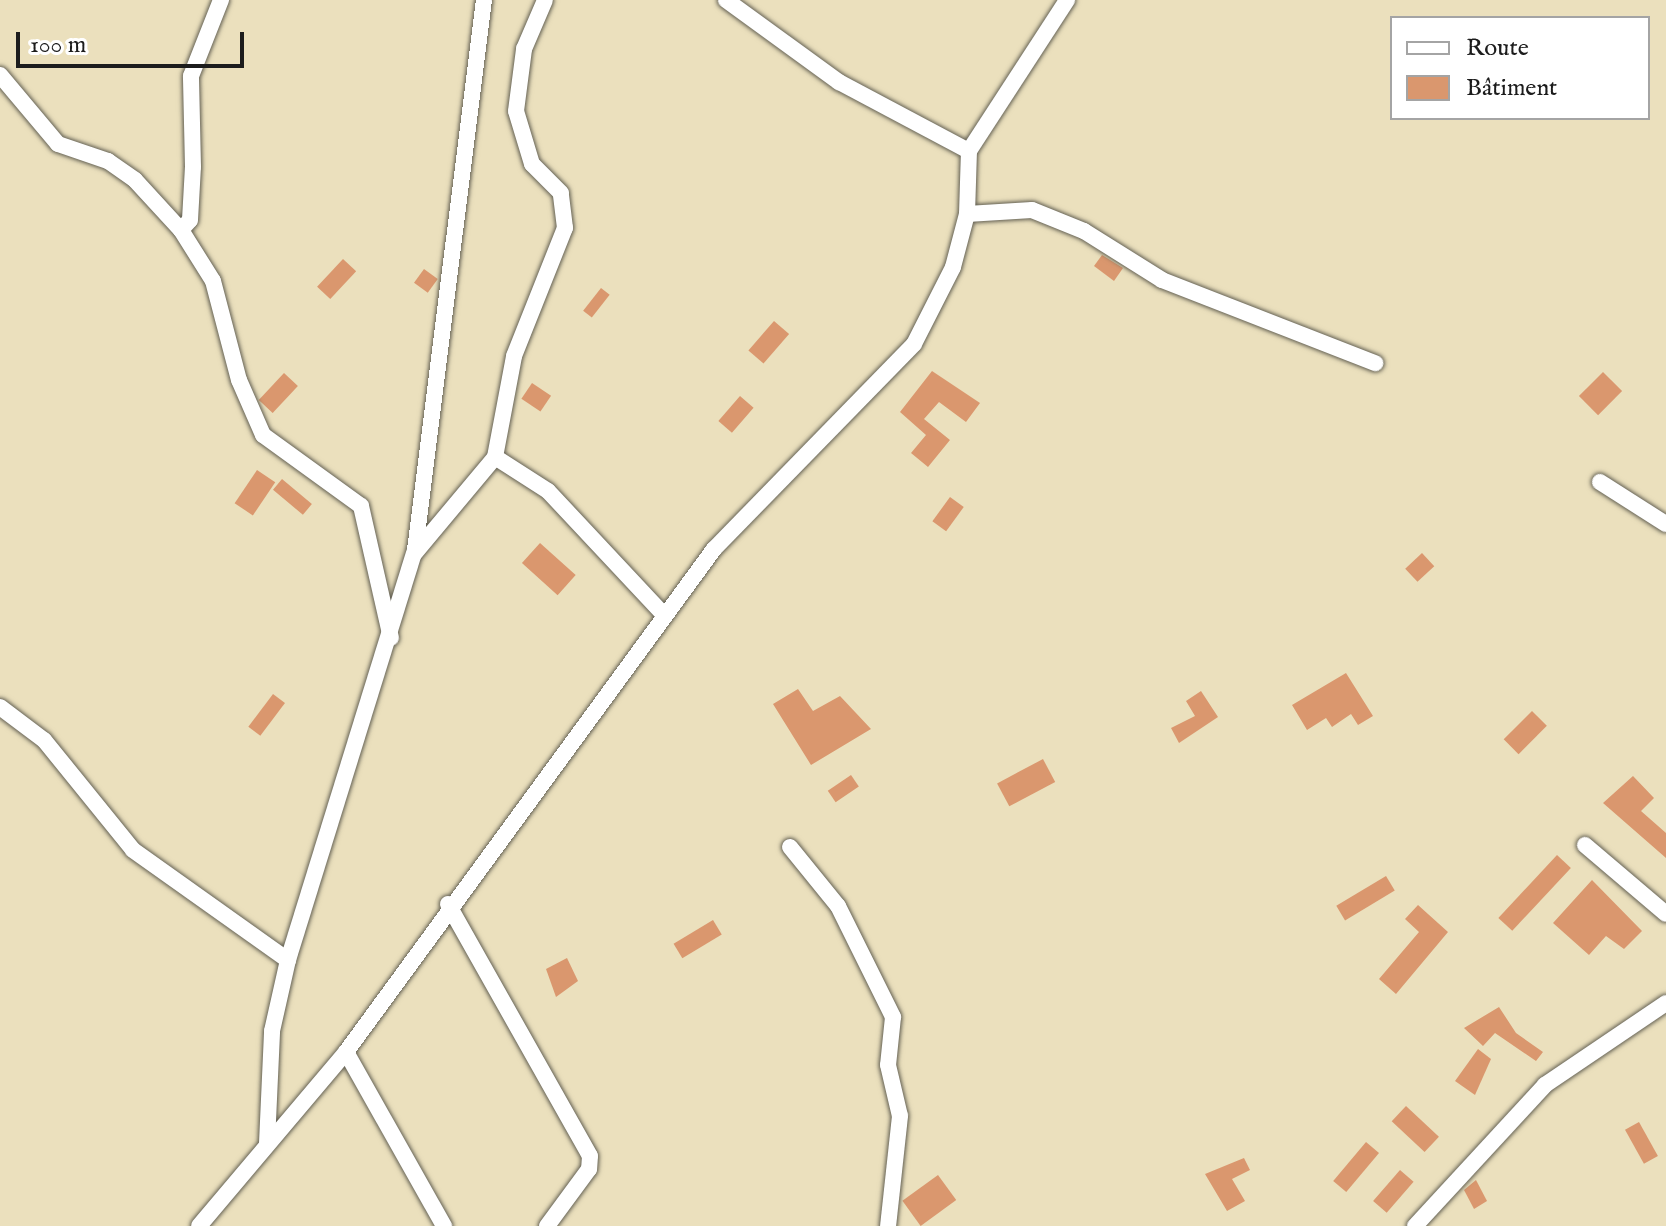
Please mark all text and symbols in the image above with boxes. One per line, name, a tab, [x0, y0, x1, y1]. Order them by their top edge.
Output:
scale bar	[20, 16, 248, 66]
legend	[1390, 16, 1650, 120]
text: 100 m	[30, 30, 86, 61]
text: Route	[1466, 33, 1529, 64]
text: Bâtiment	[1466, 73, 1557, 104]

